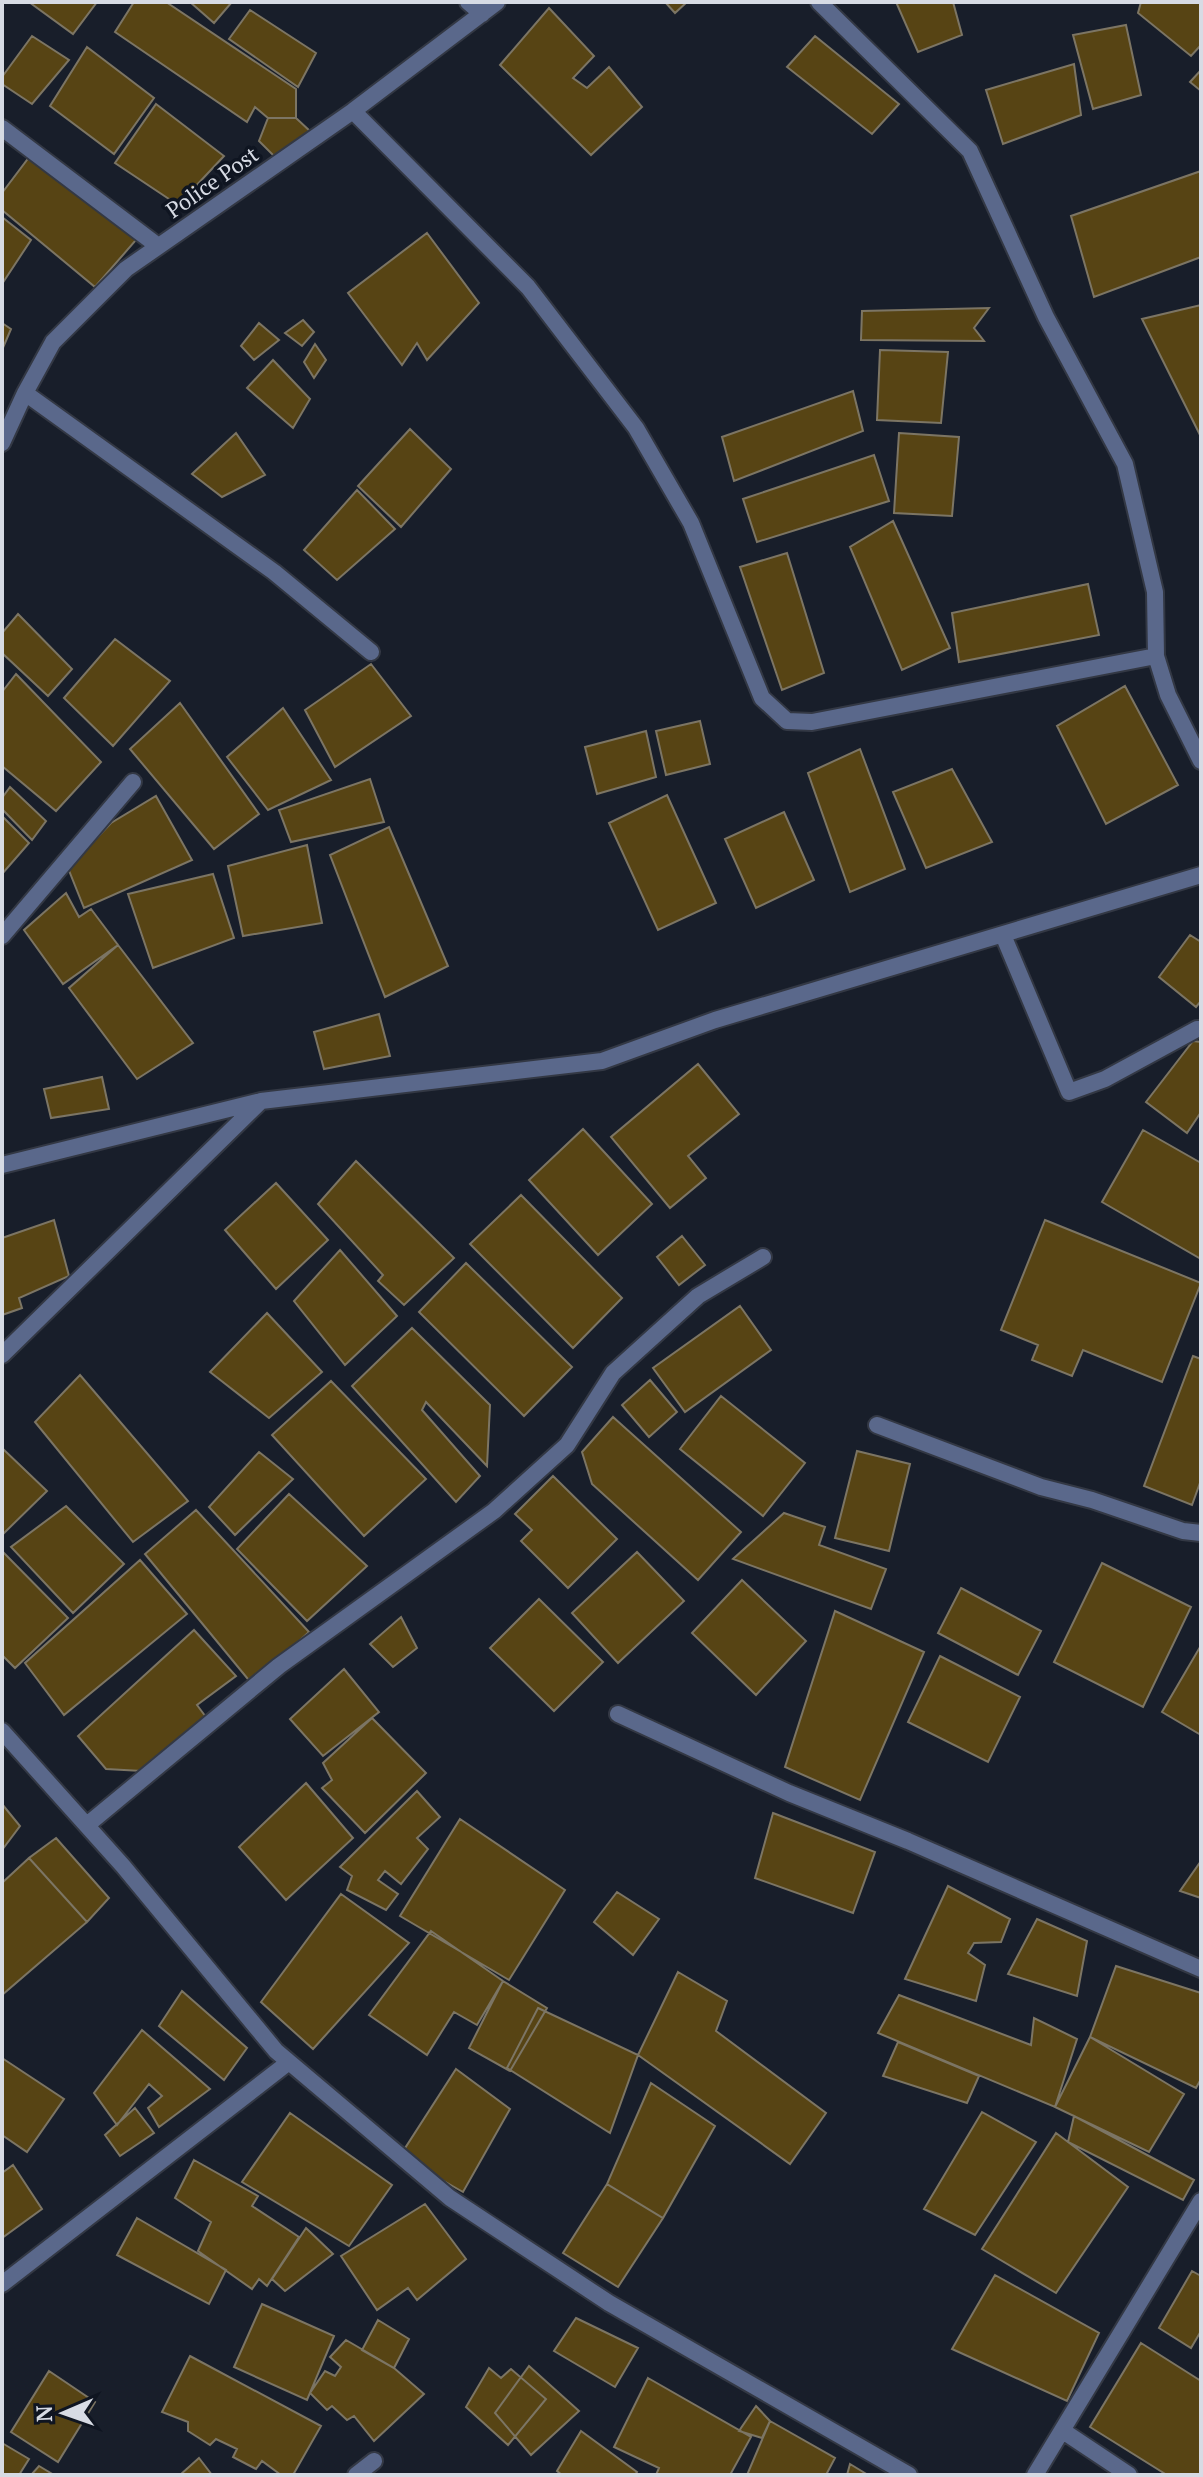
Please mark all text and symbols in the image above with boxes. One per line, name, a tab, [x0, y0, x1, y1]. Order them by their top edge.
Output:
street label: Police Post	[160, 139, 264, 224]
north arrow	[24, 2373, 104, 2453]
text: N	[29, 2405, 58, 2423]

